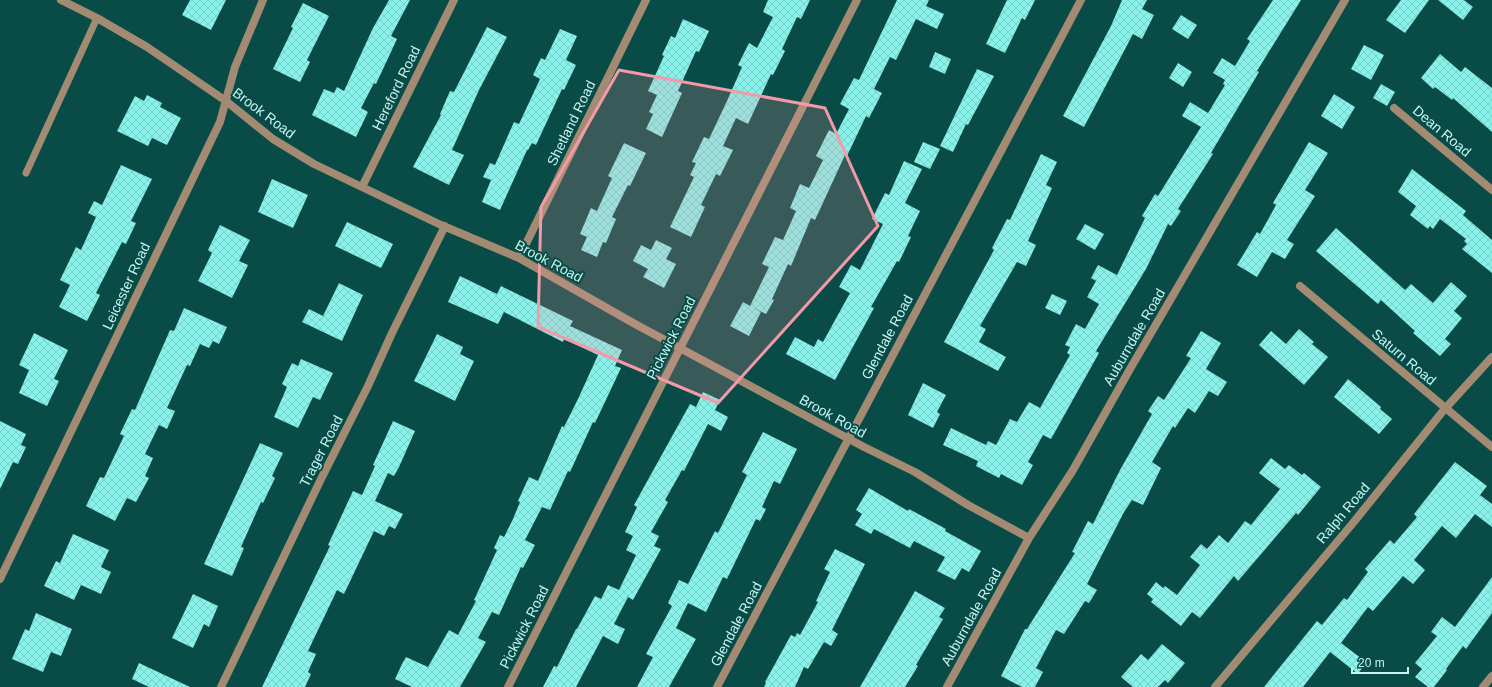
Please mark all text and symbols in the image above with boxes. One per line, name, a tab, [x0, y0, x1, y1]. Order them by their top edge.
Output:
street label: Hereford Road	[369, 43, 423, 133]
street label: Shetland Road	[544, 78, 598, 168]
street label: Brook Road	[230, 84, 298, 142]
street label: Dean Road	[1410, 102, 1474, 160]
street label: Brook Road	[513, 237, 585, 285]
street label: Leicester Road	[99, 240, 153, 332]
street label: Auburndale Road	[1100, 286, 1168, 388]
street label: Glendale Road	[858, 292, 916, 382]
street label: Pickwick Road	[643, 294, 699, 382]
street label: Saturn Road	[1369, 326, 1439, 388]
street label: Brook Road	[797, 391, 869, 441]
street label: Trager Road	[296, 413, 346, 489]
street label: Ralph Road	[1313, 480, 1373, 546]
street label: Auburndale Road	[938, 565, 1004, 669]
street label: Glendale Road	[707, 579, 765, 669]
street label: Pickwick Road	[496, 583, 552, 671]
scale bar	[1352, 649, 1408, 675]
text: 20 m	[1358, 656, 1385, 670]

